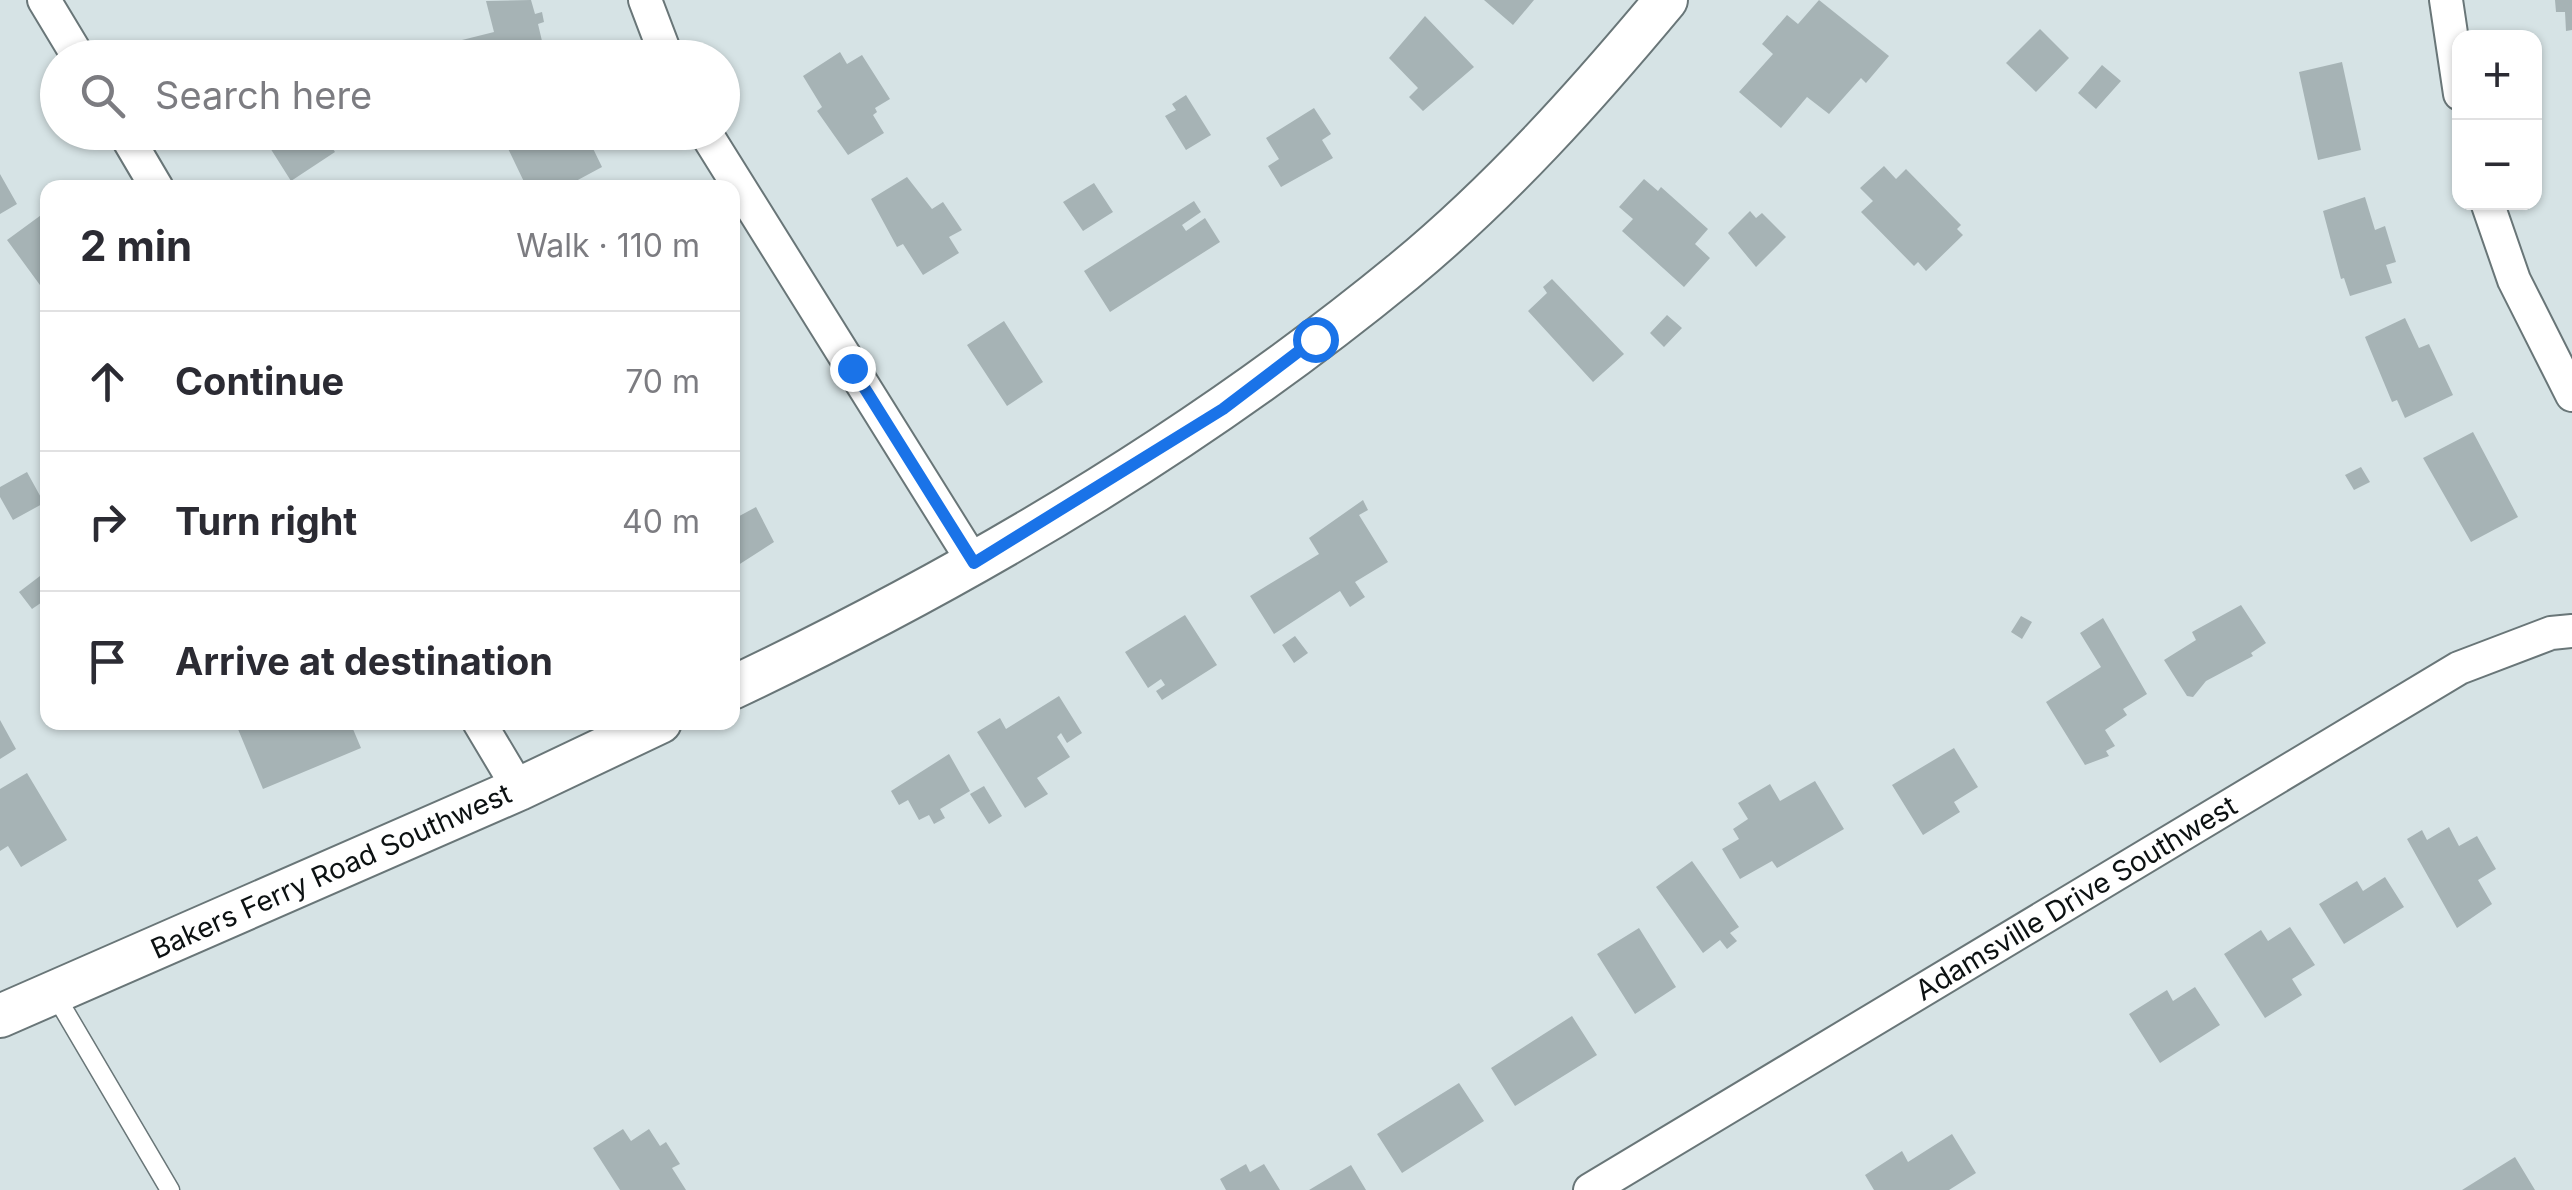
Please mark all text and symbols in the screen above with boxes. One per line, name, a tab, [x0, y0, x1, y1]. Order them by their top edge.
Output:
map controls	[2452, 30, 2542, 210]
button: +	[2452, 30, 2542, 120]
search box	[40, 40, 740, 150]
icon: search	[75, 68, 130, 123]
text: Search here	[155, 72, 372, 118]
button: −	[2452, 120, 2542, 210]
text: 2 min	[80, 220, 192, 271]
text: Walk · 110 m	[516, 226, 700, 265]
route start	[1293, 317, 1339, 363]
route end	[830, 346, 876, 392]
icon: ahead	[80, 354, 135, 409]
text: Continue	[175, 358, 344, 404]
text: 70 m	[625, 362, 700, 401]
icon: right	[80, 494, 135, 549]
text: Turn right	[175, 498, 357, 544]
text: 40 m	[622, 502, 700, 541]
icon: arrive	[80, 634, 135, 689]
text: Arrive at destination	[175, 638, 553, 684]
street label: Bakers Ferry Road Southwest	[146, 776, 516, 966]
street label: Adamsville Drive Southwest	[1909, 788, 2243, 1008]

